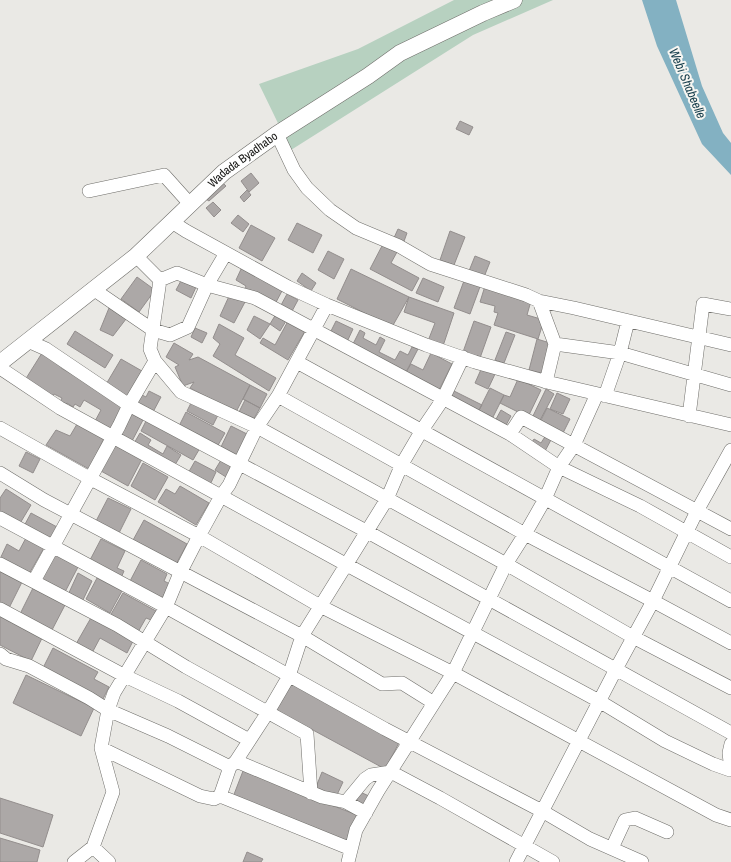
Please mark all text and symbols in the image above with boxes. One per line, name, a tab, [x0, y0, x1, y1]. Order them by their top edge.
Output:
water label: Webi Shabeelle	[665, 45, 710, 121]
street label: Wadada Byadhabo	[204, 128, 281, 191]

